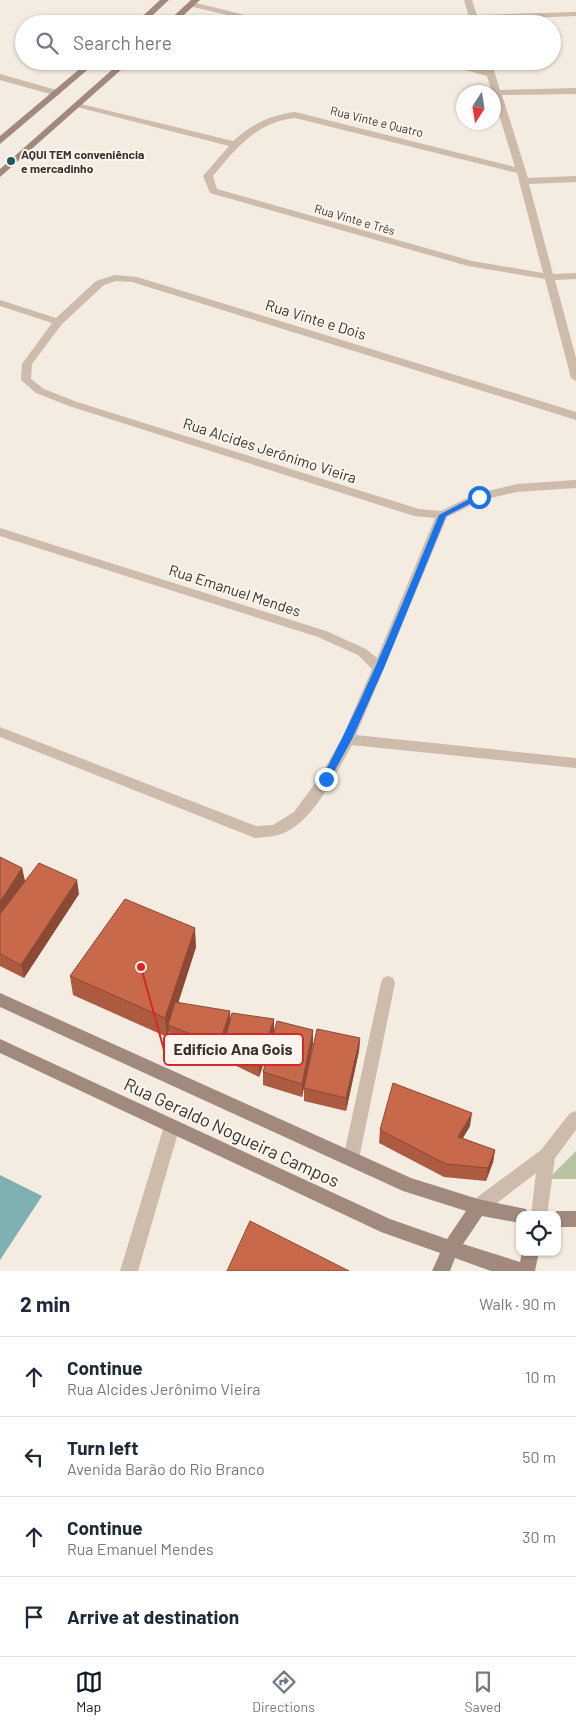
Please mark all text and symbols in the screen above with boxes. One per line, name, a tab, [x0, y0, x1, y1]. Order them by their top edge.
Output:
search box	[15, 15, 561, 70]
icon: search	[33, 29, 61, 57]
text: Search here	[73, 31, 172, 54]
north arrow	[456, 85, 501, 130]
street label: Rua Vinte e Quatro	[329, 103, 425, 139]
place label: AQUI TEM conveniência e mercadinho	[21, 147, 144, 175]
marker: AQUI TEM conveniência e mercadinho	[5, 155, 17, 167]
street label: Rua Vinte e Três	[313, 201, 397, 237]
street label: Rua Vinte e Dois	[263, 295, 369, 343]
street label: Rua Alcides Jerônimo Vieira	[181, 413, 359, 487]
route start	[468, 486, 491, 509]
street label: Rua Emanuel Mendes	[167, 560, 303, 620]
route end	[315, 768, 338, 791]
callout: Edifício Ana Gois	[164, 1034, 303, 1065]
text: Edifício Ana Gois	[173, 1039, 293, 1058]
street label: Rua Geraldo Nogueira Campos	[121, 1072, 343, 1192]
map controls	[516, 1211, 561, 1256]
button: locate	[516, 1211, 561, 1256]
text: 2 min	[20, 1291, 70, 1316]
text: Walk · 90 m	[479, 1294, 556, 1313]
text: Continue	[67, 1356, 143, 1379]
icon: ahead	[20, 1363, 48, 1391]
text: 10 m	[525, 1367, 556, 1386]
text: Rua Alcides Jerônimo Vieira	[67, 1379, 260, 1398]
text: Turn left	[67, 1436, 138, 1459]
icon: left	[20, 1443, 48, 1471]
text: 50 m	[522, 1447, 556, 1466]
text: Avenida Barão do Rio Branco	[67, 1459, 265, 1478]
text: Continue	[67, 1516, 143, 1539]
icon: ahead	[20, 1523, 48, 1551]
text: 30 m	[522, 1527, 556, 1546]
text: Rua Emanuel Mendes	[67, 1539, 214, 1558]
icon: arrive	[20, 1603, 48, 1631]
text: Arrive at destination	[67, 1605, 239, 1628]
tab: Map	[75, 1668, 103, 1715]
tab: Directions	[252, 1668, 315, 1715]
tab: Saved	[464, 1668, 501, 1715]

